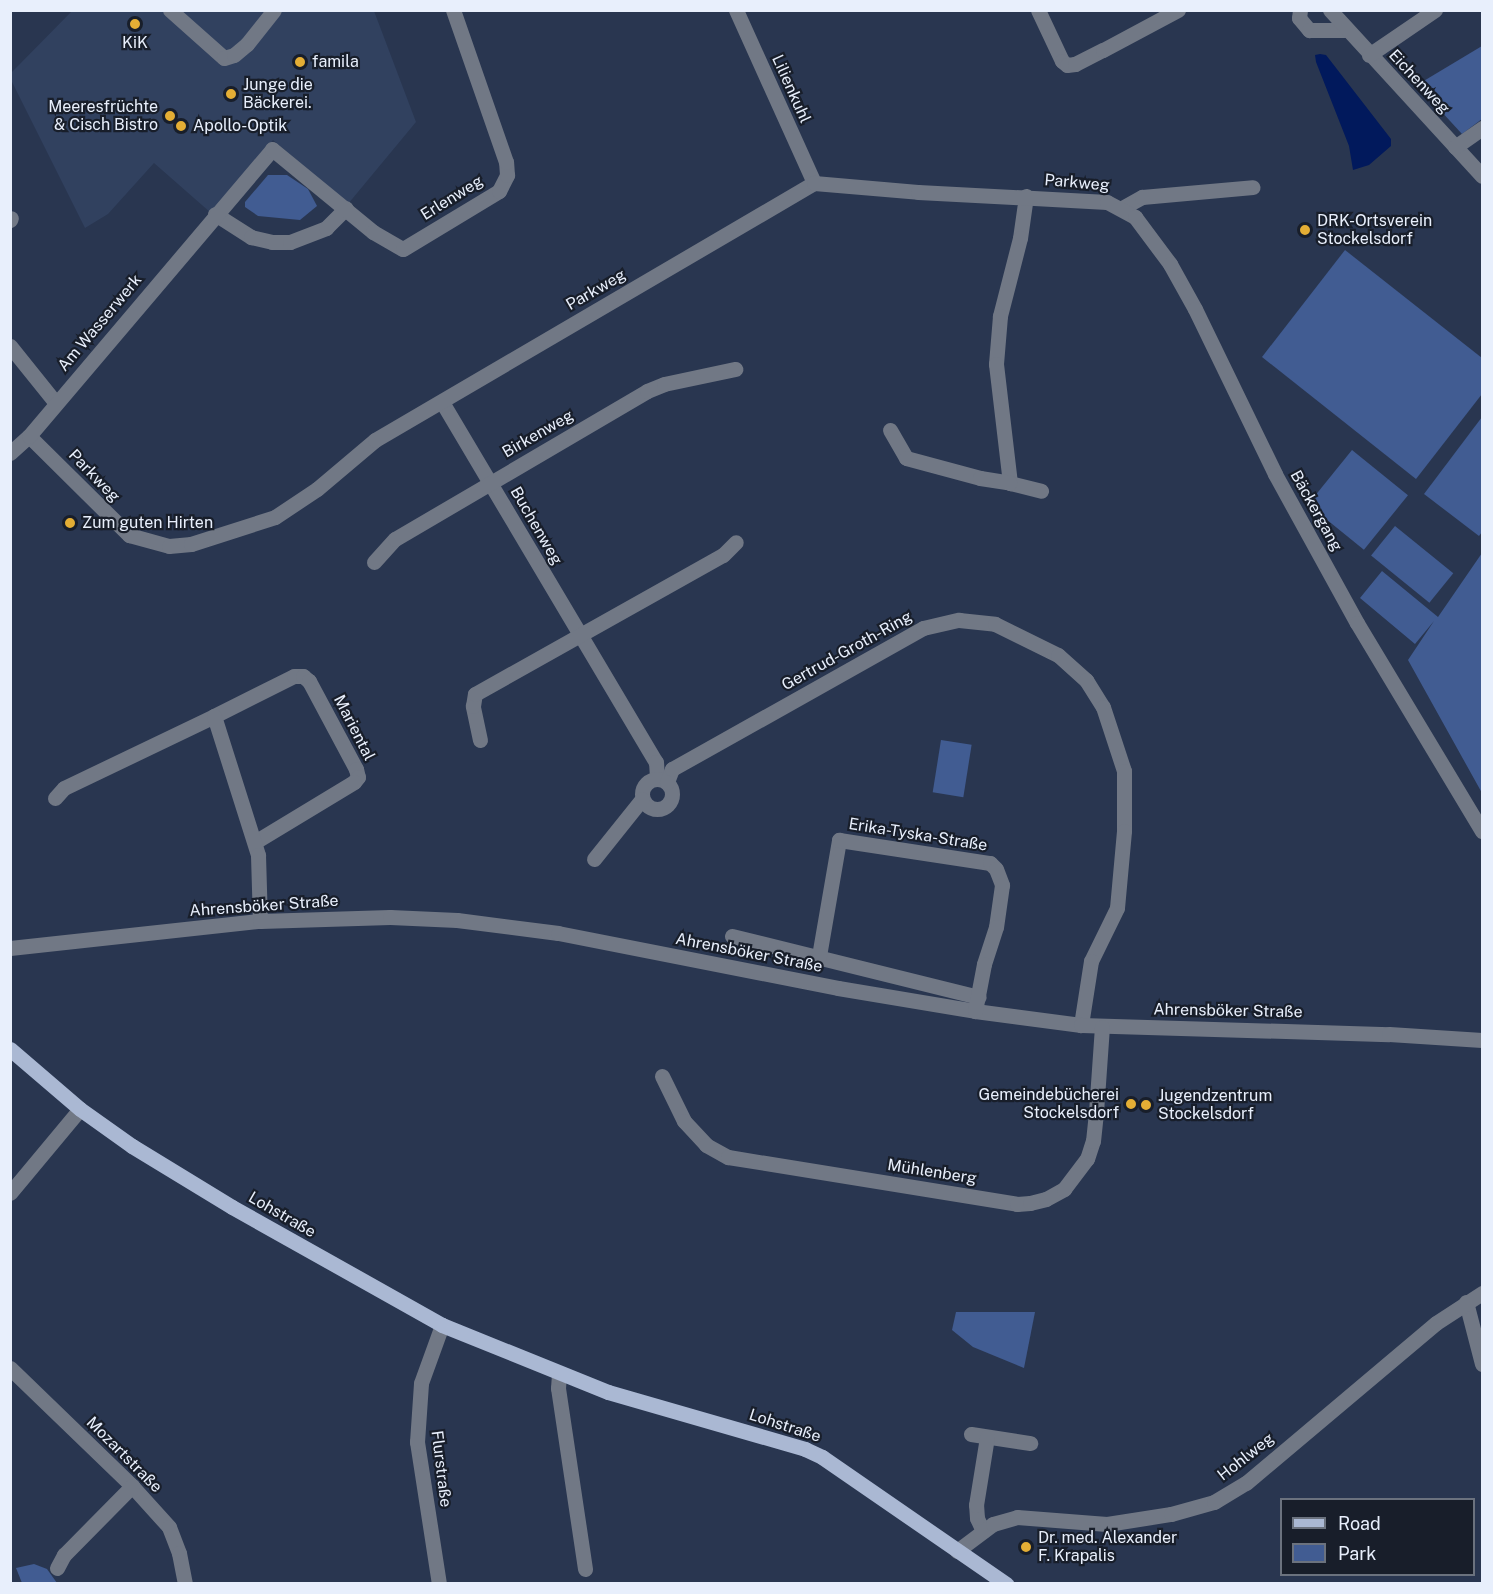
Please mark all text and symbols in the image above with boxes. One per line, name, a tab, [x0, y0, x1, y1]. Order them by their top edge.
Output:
marker: KiK	[128, 17, 142, 31]
place label: KiK	[122, 33, 148, 53]
street label: Eichenweg	[1384, 46, 1454, 118]
place label: famila	[312, 52, 359, 72]
street label: Lilienkuhl	[767, 52, 815, 126]
marker: famila	[293, 55, 307, 69]
place label: Junge die Bäckerei.	[243, 75, 313, 113]
marker: Junge die Bäckerei.	[224, 87, 238, 101]
place label: Meeresfrüchte & Cisch Bistro	[48, 97, 158, 135]
marker: Meeresfrüchte & Cisch Bistro	[163, 109, 177, 123]
place label: Apollo-Optik	[193, 116, 287, 136]
marker: Apollo-Optik	[174, 119, 188, 133]
street label: Erlenweg	[417, 171, 487, 225]
street label: Parkweg	[1043, 171, 1111, 195]
place label: DRK-Ortsverein Stockelsdorf	[1317, 211, 1432, 249]
marker: DRK-Ortsverein Stockelsdorf	[1298, 223, 1312, 237]
street label: Parkweg	[563, 265, 629, 315]
street label: Am Wasserwerk	[54, 271, 146, 375]
street label: Birkenweg	[499, 406, 577, 462]
street label: Parkweg	[64, 446, 124, 506]
street label: Bäckergang	[1286, 467, 1346, 555]
street label: Buchenweg	[506, 483, 566, 569]
place label: Zum guten Hirten	[82, 513, 213, 533]
marker: Zum guten Hirten	[63, 516, 77, 530]
street label: Gertrud-Groth-Ring	[778, 607, 916, 695]
street label: Mariental	[329, 692, 379, 764]
street label: Erika-Tyska-Straße	[847, 815, 989, 855]
street label: Ahrensböker Straße	[189, 891, 339, 921]
street label: Ahrensböker Straße	[674, 929, 824, 977]
street label: Ahrensböker Straße	[1153, 1000, 1303, 1022]
place label: Gemeindebücherei Stockelsdorf	[979, 1085, 1119, 1123]
place label: Jugendzentrum Stockelsdorf	[1158, 1086, 1272, 1124]
marker: Gemeindebücherei Stockelsdorf	[1124, 1097, 1138, 1111]
marker: Jugendzentrum Stockelsdorf	[1139, 1098, 1153, 1112]
street label: Mühlenberg	[886, 1155, 978, 1189]
street label: Lohstraße	[245, 1188, 319, 1242]
street label: Lohstraße	[747, 1405, 823, 1447]
street label: Mozartstraße	[82, 1413, 166, 1497]
street label: Hohlweg	[1214, 1429, 1278, 1485]
street label: Flurstraße	[427, 1430, 455, 1508]
legend	[1280, 1498, 1475, 1576]
text: Road	[1338, 1513, 1381, 1534]
place label: Dr. med. Alexander F. Krapalis	[1038, 1528, 1178, 1566]
marker: Dr. med. Alexander F. Krapalis	[1019, 1540, 1033, 1554]
text: Park	[1338, 1543, 1376, 1564]

